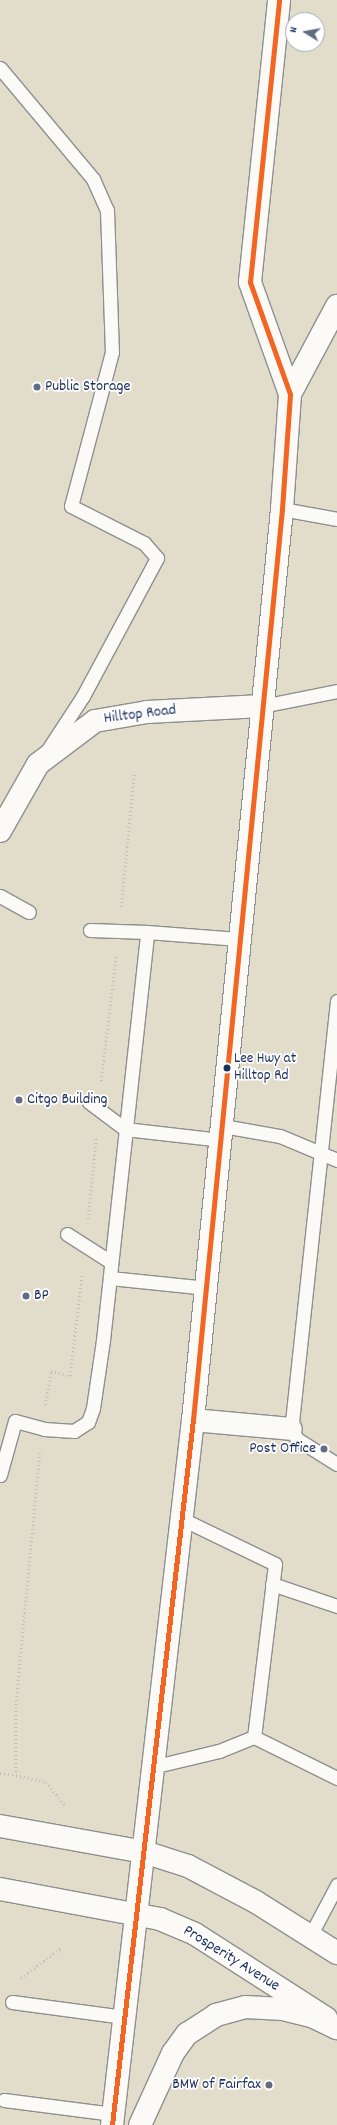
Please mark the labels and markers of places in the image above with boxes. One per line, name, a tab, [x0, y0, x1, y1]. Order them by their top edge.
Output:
place label: Public Storage	[45, 377, 130, 397]
marker: Public Storage	[32, 382, 42, 392]
place label: Lee Hwy at Hilltop Rd	[234, 1050, 296, 1085]
marker: Lee Hwy at Hilltop Rd	[222, 1063, 232, 1073]
place label: Citgo Building	[27, 1090, 108, 1110]
marker: Citgo Building	[14, 1095, 24, 1105]
place label: BP	[34, 1286, 49, 1306]
marker: BP	[21, 1291, 31, 1301]
place label: Post Office	[249, 1439, 316, 1459]
marker: Post Office	[319, 1444, 329, 1454]
place label: BMW of Fairfax	[172, 2075, 261, 2095]
marker: BMW of Fairfax	[264, 2080, 274, 2090]

